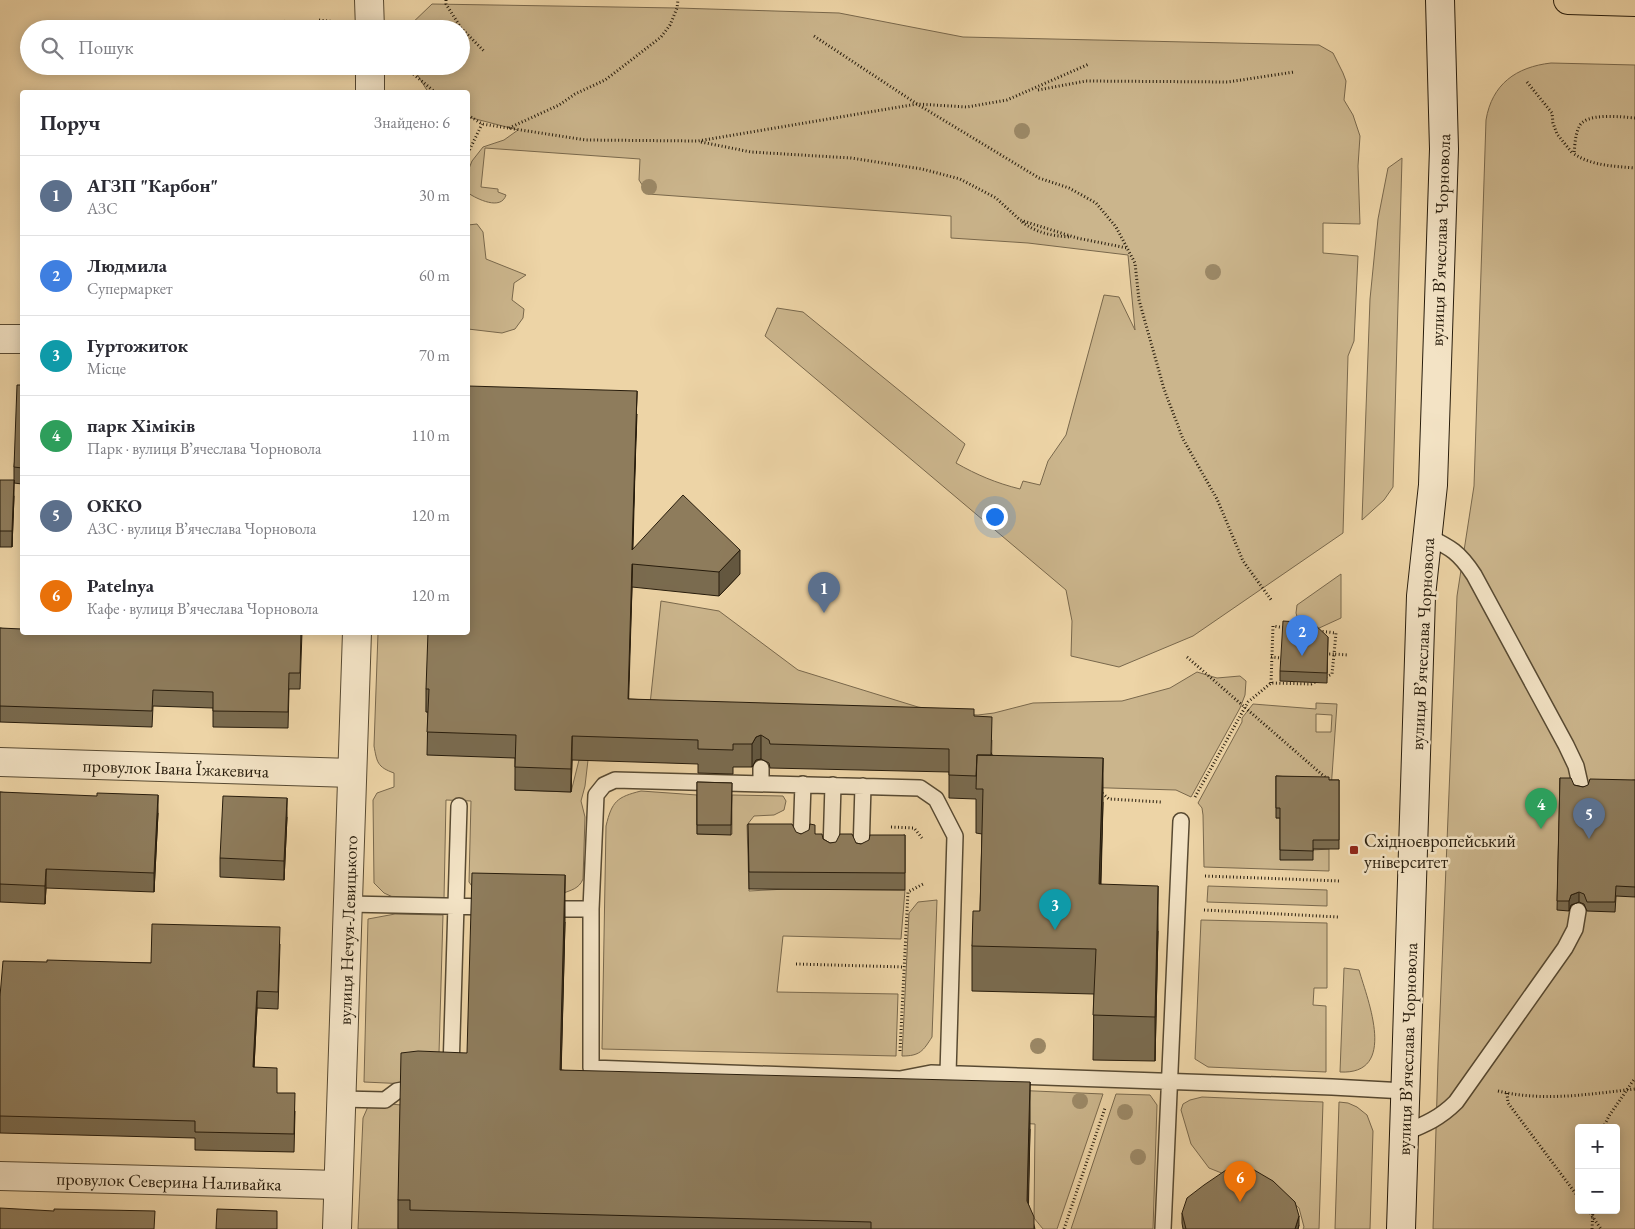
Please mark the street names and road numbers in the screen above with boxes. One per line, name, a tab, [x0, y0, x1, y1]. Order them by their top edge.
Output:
street label: вулиця Вʼячеслава Чорновола	[1425, 132, 1455, 347]
street label: вулиця Вʼячеслава Чорновола	[1405, 536, 1439, 751]
street label: провулок Івана Їжакевича	[82, 753, 270, 782]
street label: вулиця Нечуя-Левицького	[332, 835, 362, 1025]
street label: вулиця Вʼячеслава Чорновола	[1392, 941, 1422, 1156]
street label: провулок Северина Наливайка	[56, 1166, 283, 1195]

